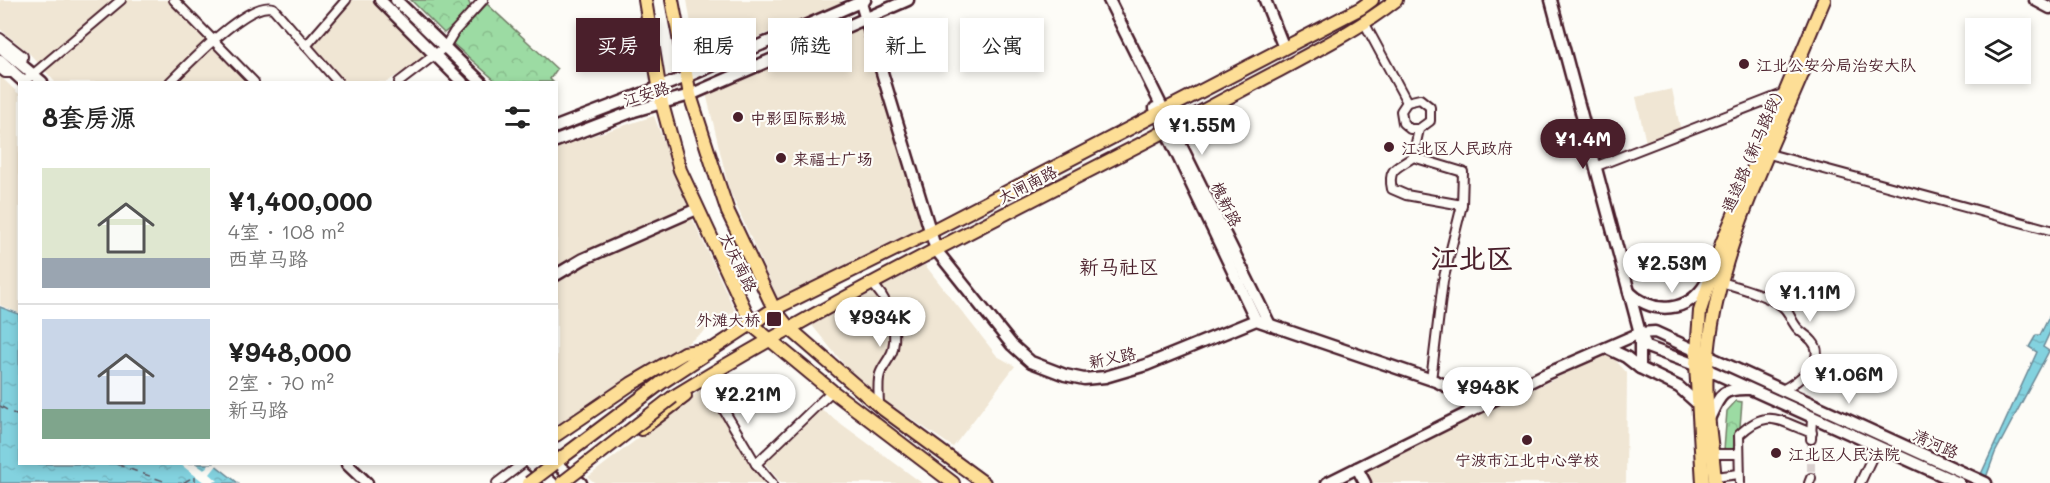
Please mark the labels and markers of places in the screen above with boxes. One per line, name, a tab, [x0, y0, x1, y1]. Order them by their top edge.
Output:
place label: 江北公安分局治安大队	[1756, 54, 1916, 75]
marker: 江北公安分局治安大队	[1737, 57, 1751, 71]
pin: ¥1.55M	[1153, 105, 1251, 156]
place label: 中影国际影城	[750, 107, 846, 128]
marker: 中影国际影城	[731, 110, 745, 124]
pin: ¥1.4M	[1541, 119, 1625, 170]
place label: 江北区人民政府	[1401, 137, 1513, 158]
marker: 江北区人民政府	[1382, 140, 1396, 154]
place label: 来福士广场	[793, 148, 873, 169]
marker: 来福士广场	[774, 151, 788, 165]
pin: ¥2.53M	[1623, 243, 1721, 294]
pin: ¥1.11M	[1761, 272, 1859, 323]
pin: ¥934K	[838, 297, 922, 348]
place label: 外滩大桥	[696, 309, 760, 330]
marker: 外滩大桥	[765, 310, 783, 328]
pin: ¥1.06M	[1800, 354, 1898, 405]
pin: ¥948K	[1446, 367, 1530, 418]
pin: ¥2.21M	[699, 374, 797, 425]
marker: 宁波市江北中心学校	[1520, 433, 1534, 447]
place label: 江北区人民法院	[1788, 443, 1900, 464]
marker: 江北区人民法院	[1769, 446, 1783, 460]
place label: 宁波市江北中心学校	[1455, 449, 1599, 470]

